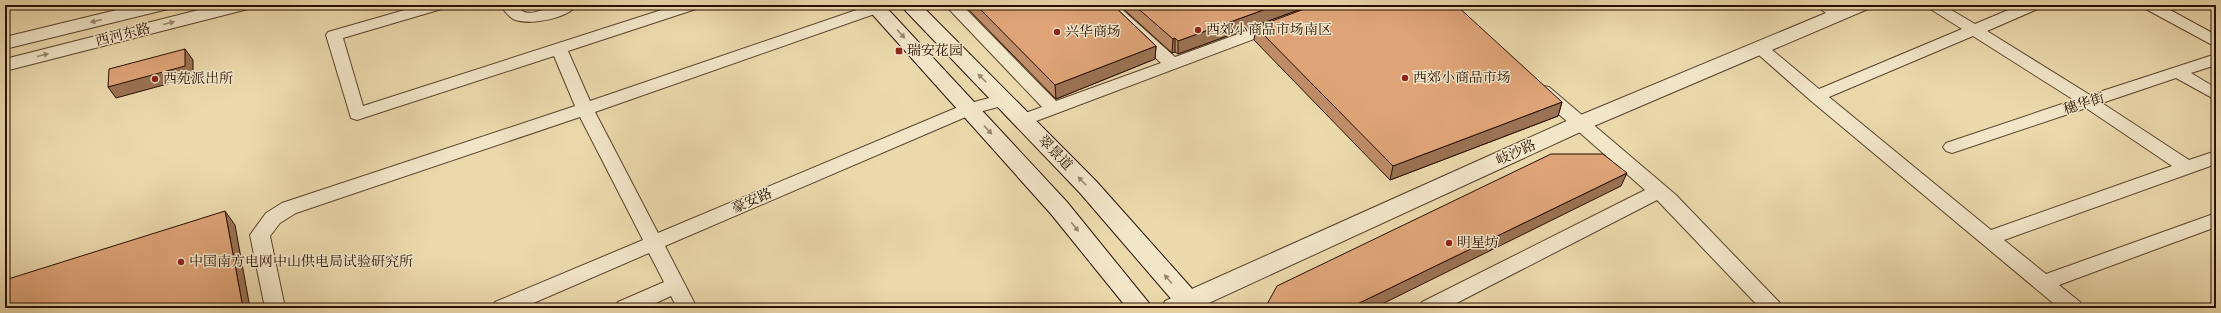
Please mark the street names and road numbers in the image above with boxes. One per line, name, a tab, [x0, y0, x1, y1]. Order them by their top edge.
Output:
street label: 西河东路	[94, 19, 152, 51]
street label: 穗华街	[2061, 89, 2107, 119]
street label: 翠景道	[1034, 132, 1076, 174]
street label: 岐沙路	[1493, 136, 1539, 170]
street label: 豪安路	[729, 185, 775, 217]

